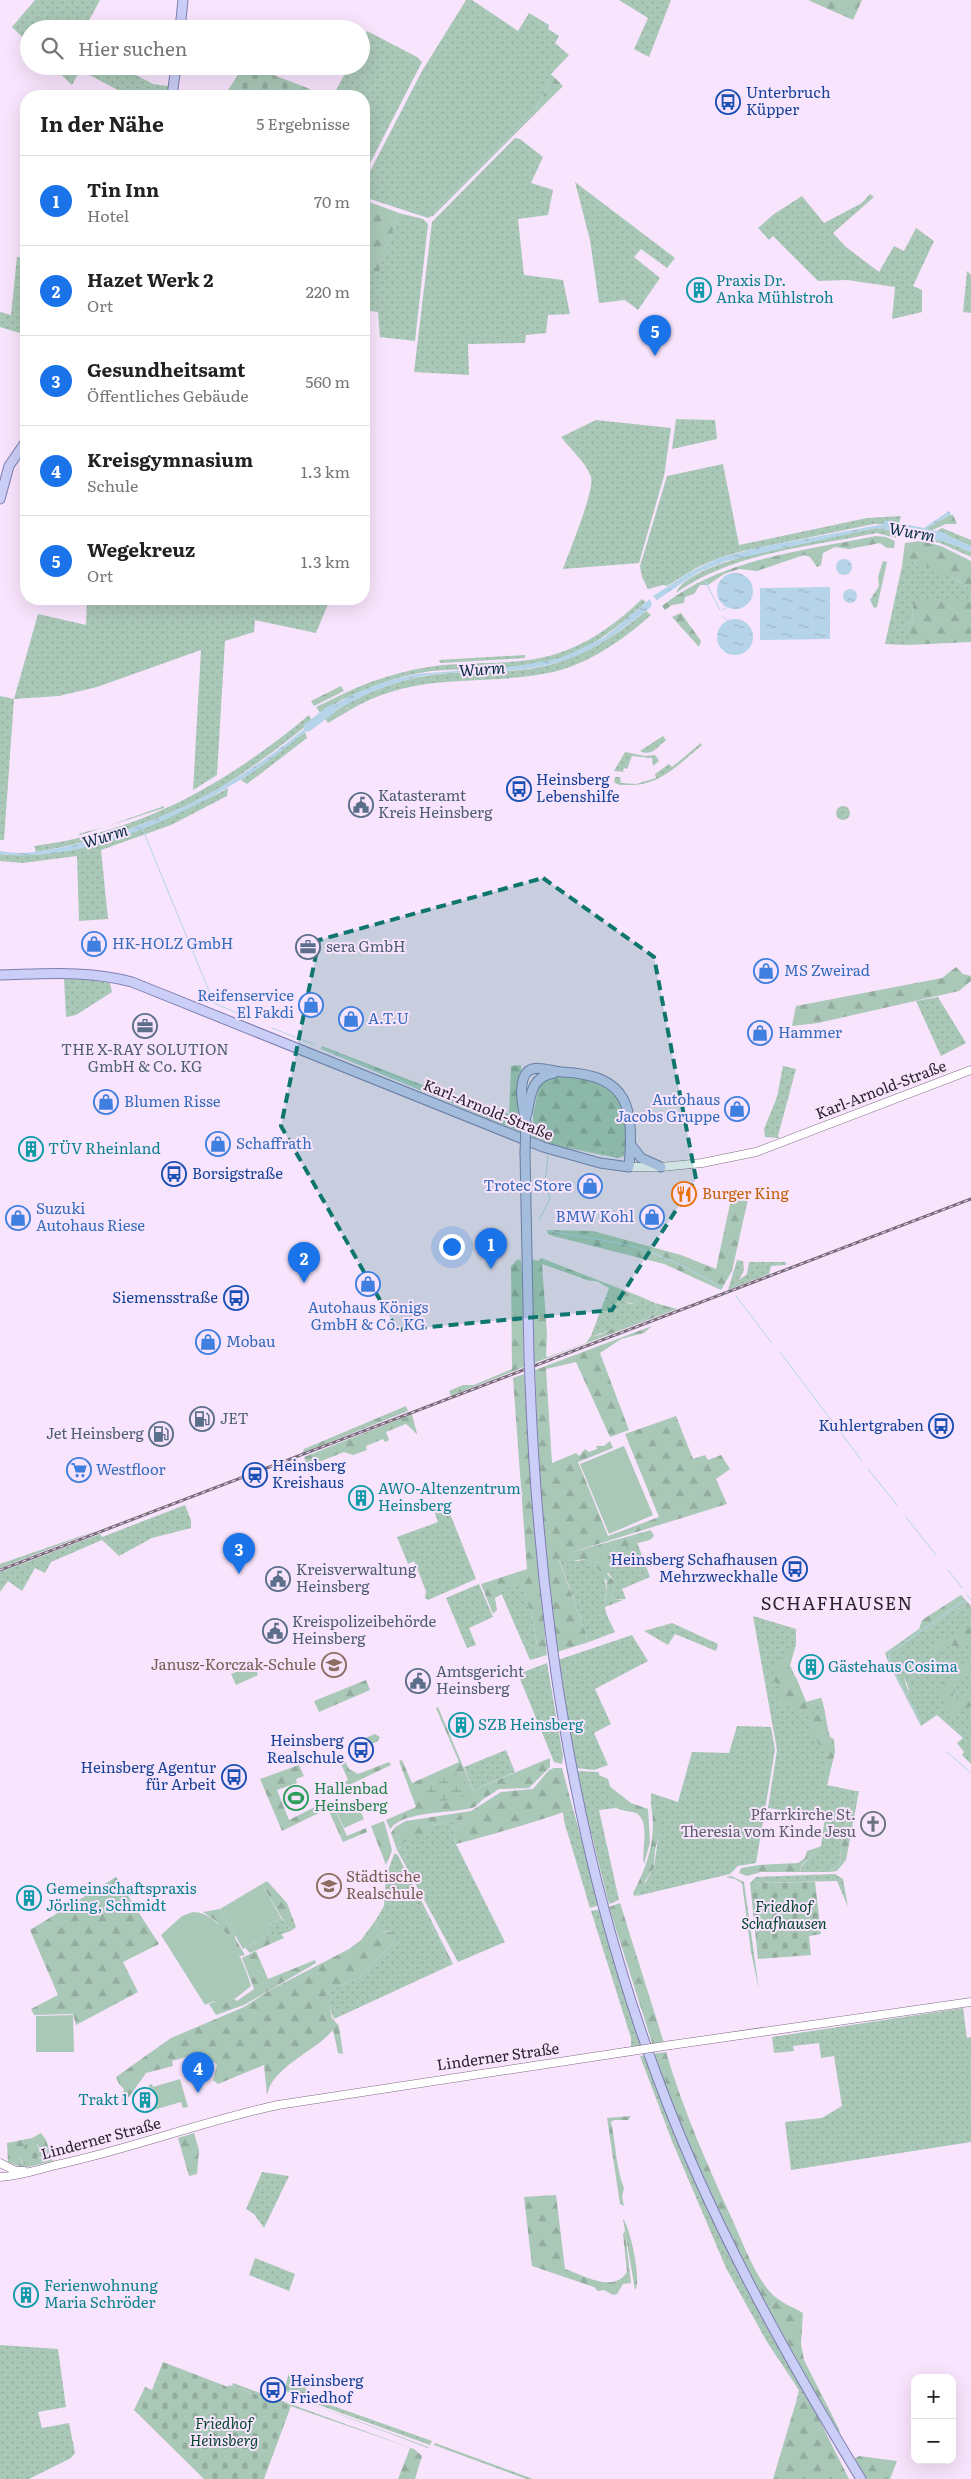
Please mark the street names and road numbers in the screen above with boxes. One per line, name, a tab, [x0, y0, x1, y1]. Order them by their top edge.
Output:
street label: Karl-Arnold-Straße	[812, 1053, 949, 1124]
street label: Karl-Arnold-Straße	[420, 1072, 557, 1145]
street label: Linderner Straße	[435, 2036, 561, 2075]
street label: Linderner Straße	[38, 2110, 163, 2165]

